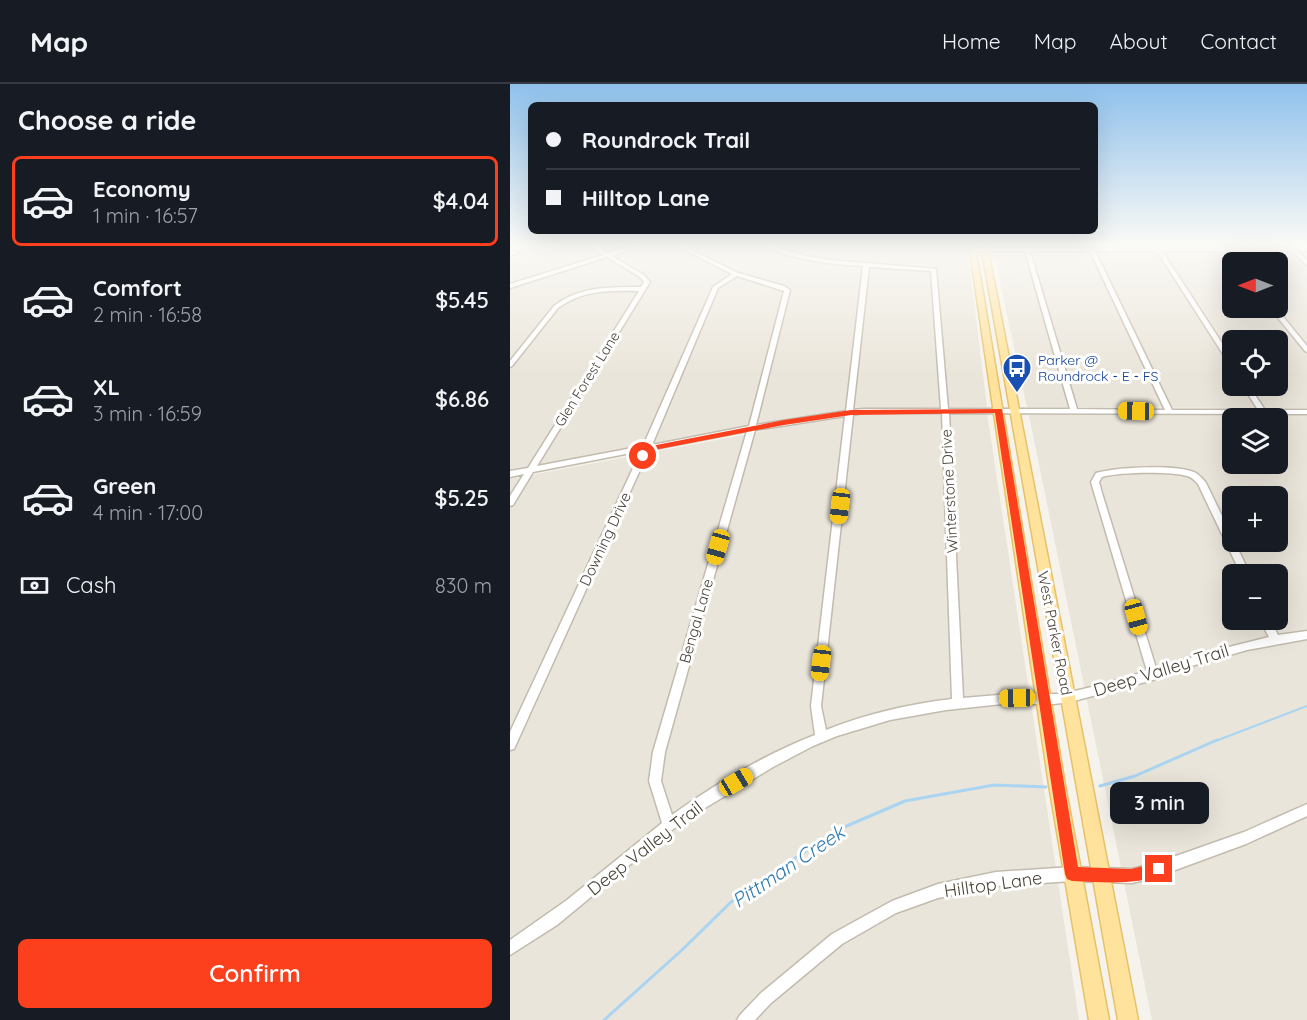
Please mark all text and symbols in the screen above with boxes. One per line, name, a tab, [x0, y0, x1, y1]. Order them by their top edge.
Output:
text: Map	[30, 24, 88, 59]
text: Home	[942, 28, 1001, 54]
text: Map	[1034, 28, 1077, 54]
text: About	[1110, 28, 1168, 54]
text: Contact	[1201, 28, 1277, 54]
text: Choose a ride	[18, 103, 196, 137]
text: Roundrock Trail	[582, 126, 750, 154]
icon: car	[21, 174, 75, 228]
text: Economy	[93, 175, 191, 203]
text: Hilltop Lane	[582, 184, 710, 212]
text: $4.04	[433, 187, 489, 215]
text: 1 min · 16:57	[93, 203, 198, 228]
north arrow	[1222, 252, 1288, 318]
map controls	[1222, 252, 1288, 630]
icon: car	[21, 273, 75, 327]
text: Comfort	[93, 274, 182, 302]
text: $5.45	[435, 286, 489, 314]
text: 2 min · 16:58	[93, 302, 202, 327]
street label: Glen Forest Lane	[551, 328, 624, 430]
button: locate	[1222, 330, 1288, 396]
place label: Parker @ Roundrock - E - FS	[1038, 351, 1159, 385]
bus stop icon: Parker @ Roundrock - E - FS	[1001, 352, 1033, 394]
icon: car	[21, 372, 75, 426]
text: XL	[93, 373, 120, 401]
text: $6.86	[435, 385, 489, 413]
text: 3 min · 16:59	[93, 401, 202, 426]
car	[1118, 402, 1154, 420]
button: layers	[1222, 408, 1288, 474]
street label: Winterstone Drive	[936, 429, 962, 553]
route start	[629, 442, 656, 469]
icon: car	[21, 471, 75, 525]
text: Green	[93, 472, 156, 500]
text: $5.25	[435, 484, 489, 512]
button: +	[1222, 486, 1288, 552]
car	[829, 487, 851, 525]
street label: Downing Drive	[575, 489, 635, 589]
text: 4 min · 17:00	[93, 500, 203, 525]
car	[704, 527, 732, 567]
button: −	[1222, 564, 1288, 630]
icon: cash	[18, 569, 51, 602]
street label: West Parker Road	[1034, 569, 1076, 697]
text: Cash	[66, 571, 117, 599]
text: 830 m	[435, 573, 492, 598]
street label: Bengal Lane	[675, 577, 717, 665]
car	[1123, 597, 1149, 637]
street label: Deep Valley Trail	[1090, 638, 1232, 702]
car	[810, 644, 832, 682]
car	[999, 689, 1035, 707]
car	[716, 765, 756, 799]
callout: 3 min	[1110, 782, 1208, 824]
text: 3 min	[1134, 790, 1185, 815]
street label: Deep Valley Trail	[583, 796, 707, 900]
water label: Pittman Creek	[727, 818, 851, 913]
route end	[1145, 855, 1172, 882]
street label: Hilltop Lane	[942, 866, 1044, 902]
button: Confirm	[18, 939, 492, 1008]

